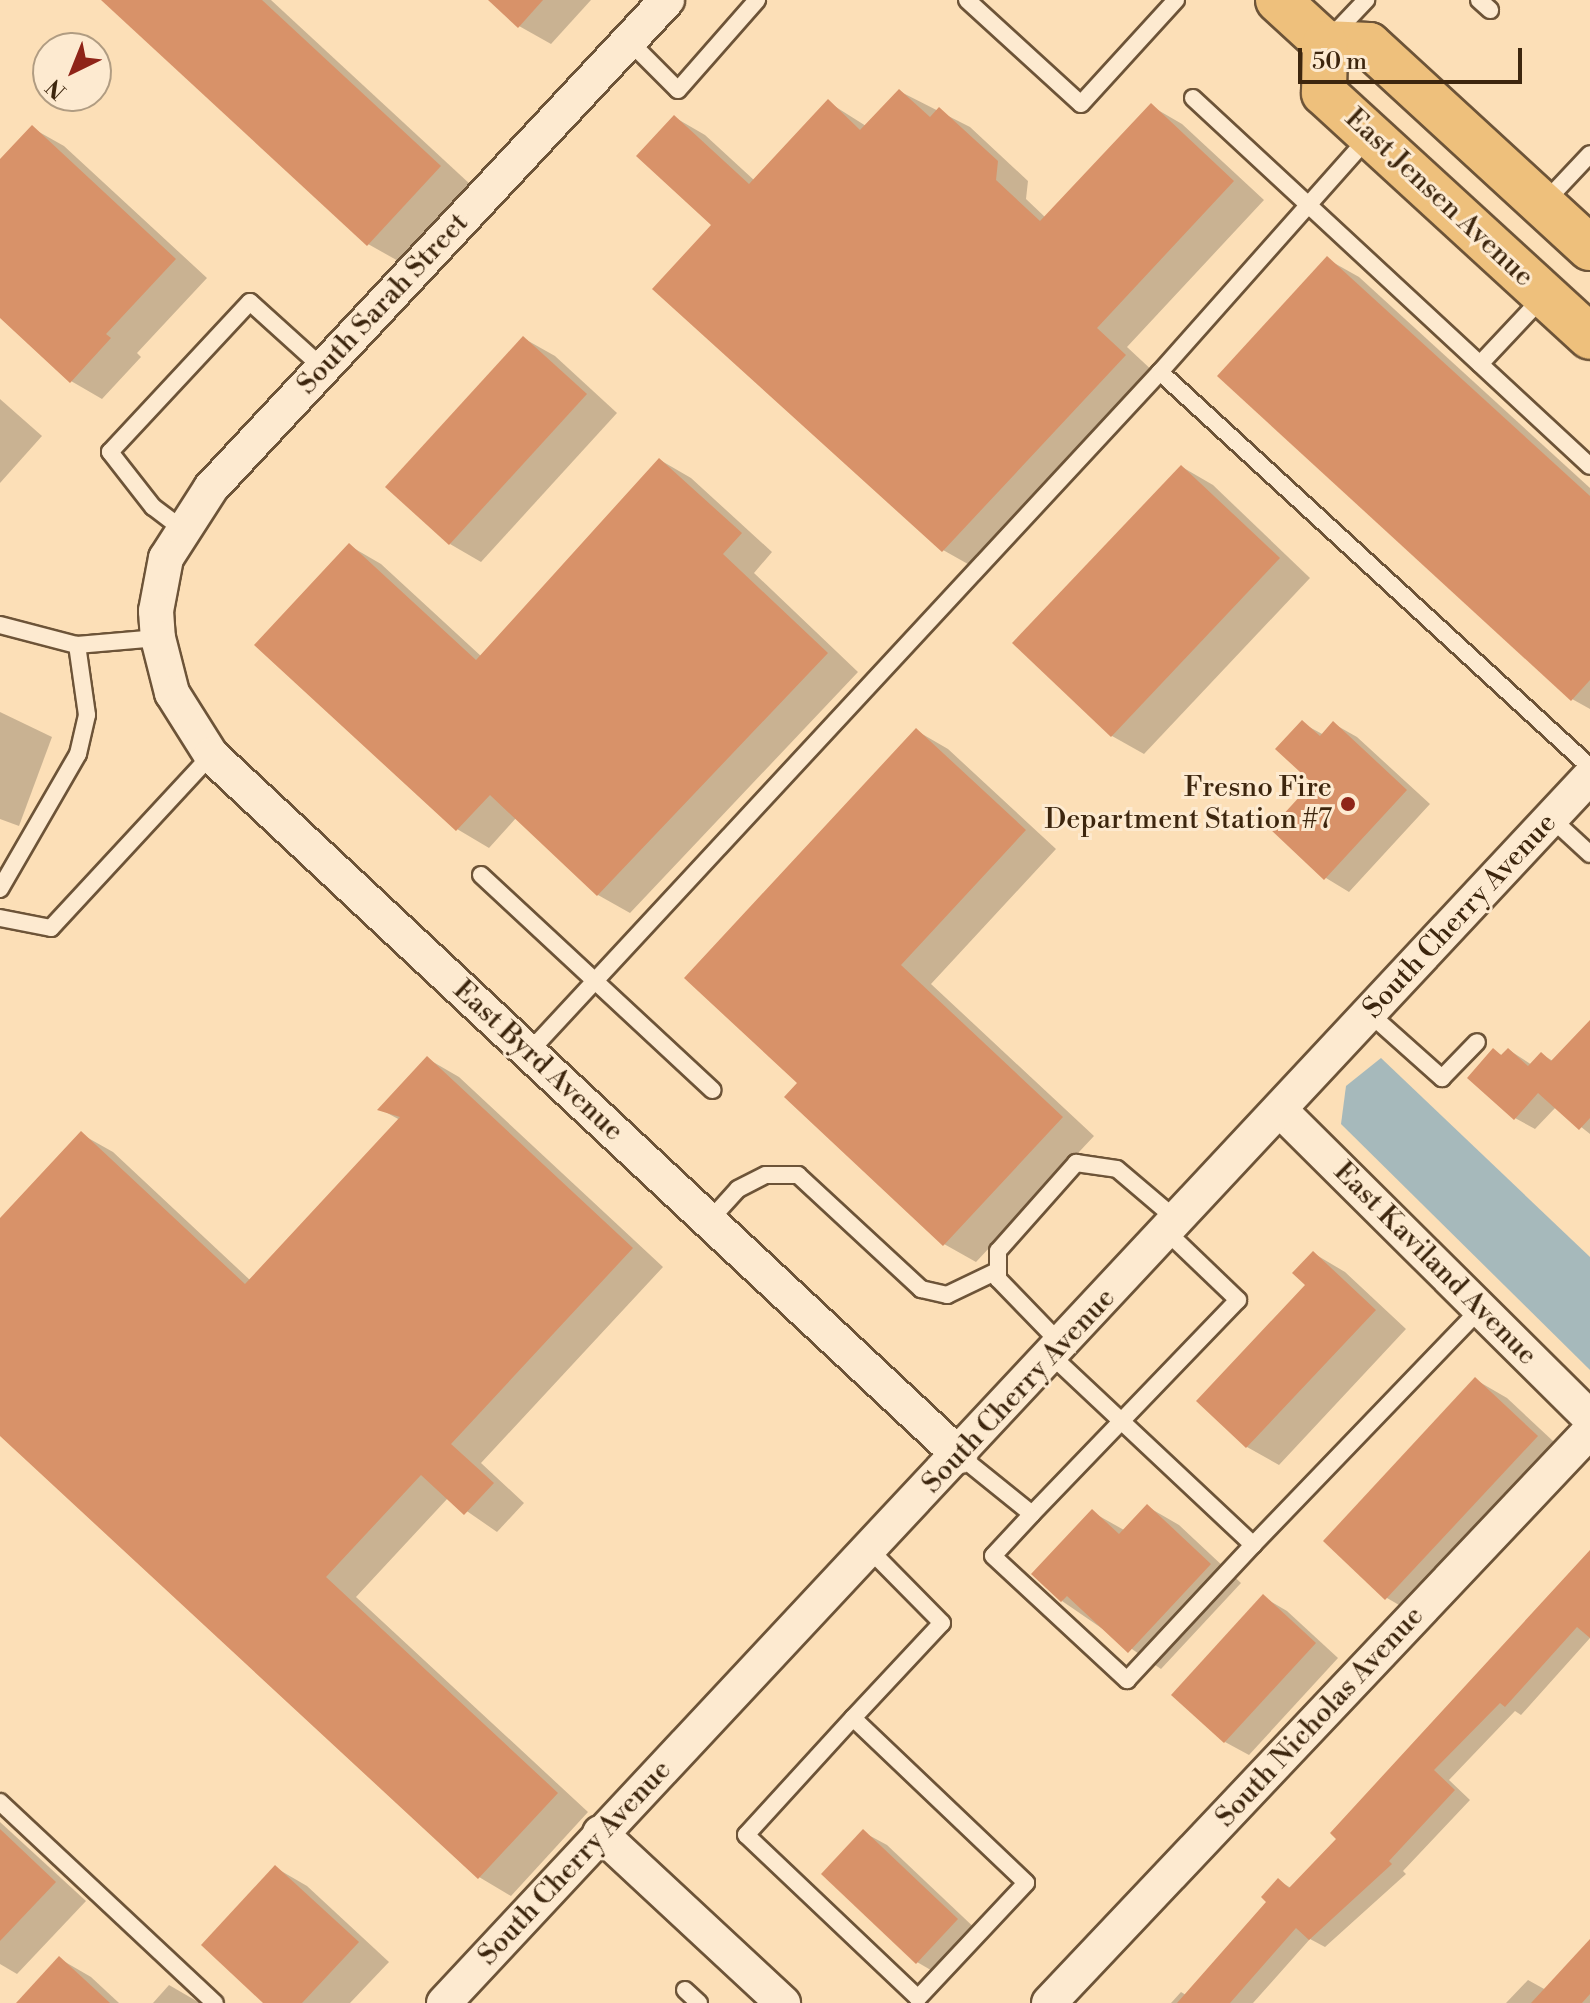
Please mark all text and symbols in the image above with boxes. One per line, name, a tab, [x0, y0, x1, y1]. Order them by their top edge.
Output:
north arrow	[32, 32, 112, 112]
scale bar	[1302, 32, 1526, 82]
text: 50 m	[1312, 47, 1367, 77]
text: N	[41, 73, 72, 104]
street label: East Jensen Avenue	[1338, 102, 1540, 294]
street label: South Sarah Street	[290, 206, 476, 402]
place label: Fresno Fire Department Station #7	[1045, 771, 1332, 837]
marker: Fresno Fire Department Station #7	[1339, 795, 1357, 813]
street label: South Cherry Avenue	[1356, 807, 1564, 1025]
street label: East Byrd Avenue	[446, 974, 630, 1148]
street label: East Kaviland Avenue	[1326, 1155, 1544, 1373]
street label: South Cherry Avenue	[915, 1282, 1123, 1500]
street label: South Nicholas Avenue	[1209, 1600, 1431, 1834]
street label: South Cherry Avenue	[471, 1754, 679, 1972]

